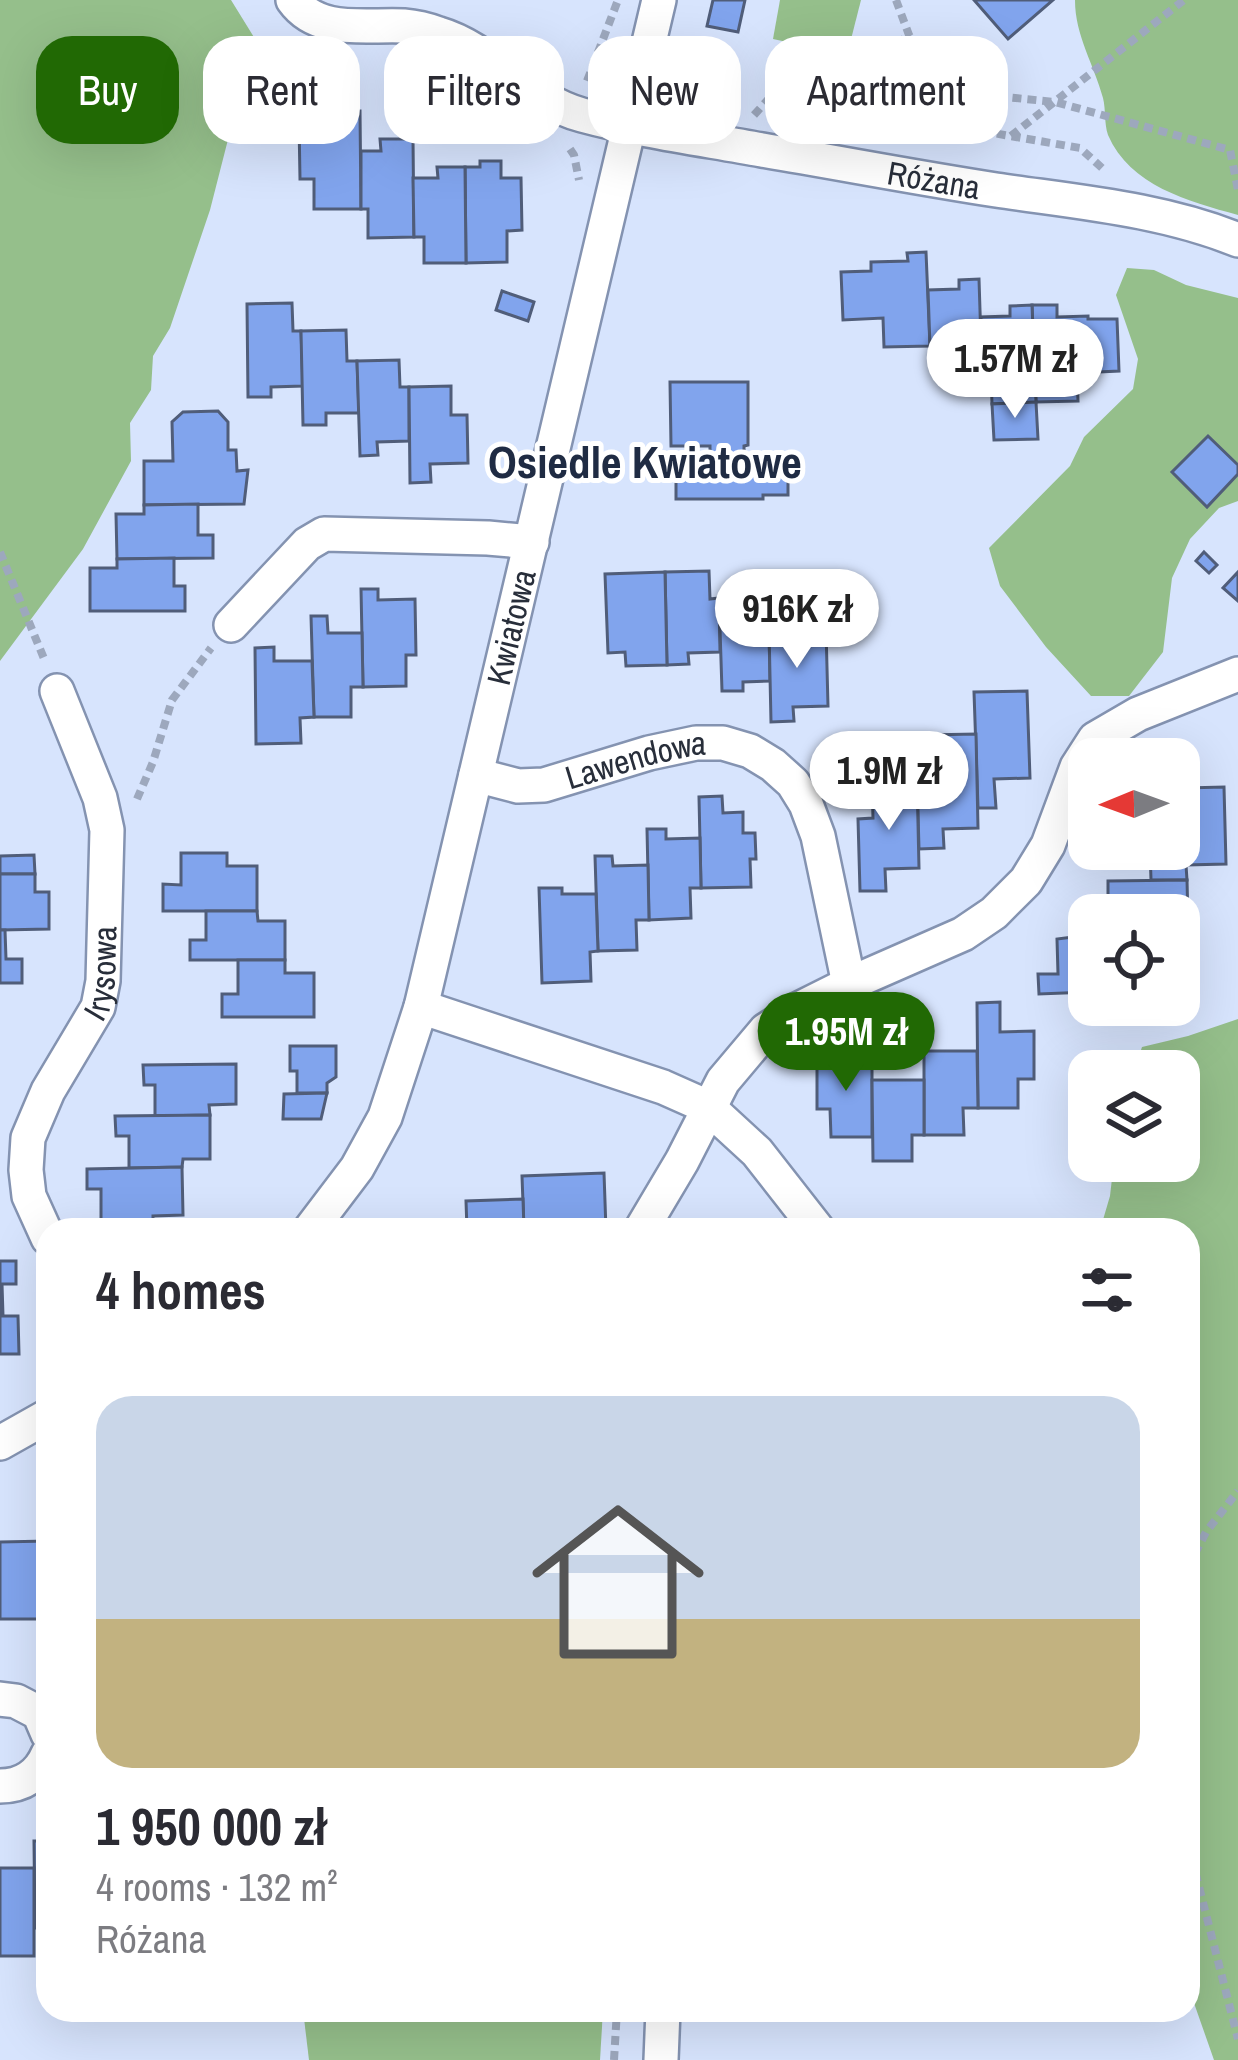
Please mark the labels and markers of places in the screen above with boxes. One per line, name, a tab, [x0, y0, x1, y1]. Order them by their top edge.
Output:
pin: 1.57M zł	[891, 319, 1139, 421]
pin: 916K zł	[686, 569, 908, 671]
pin: 1.9M zł	[778, 731, 1000, 833]
pin: 1.95M zł	[722, 992, 970, 1094]

